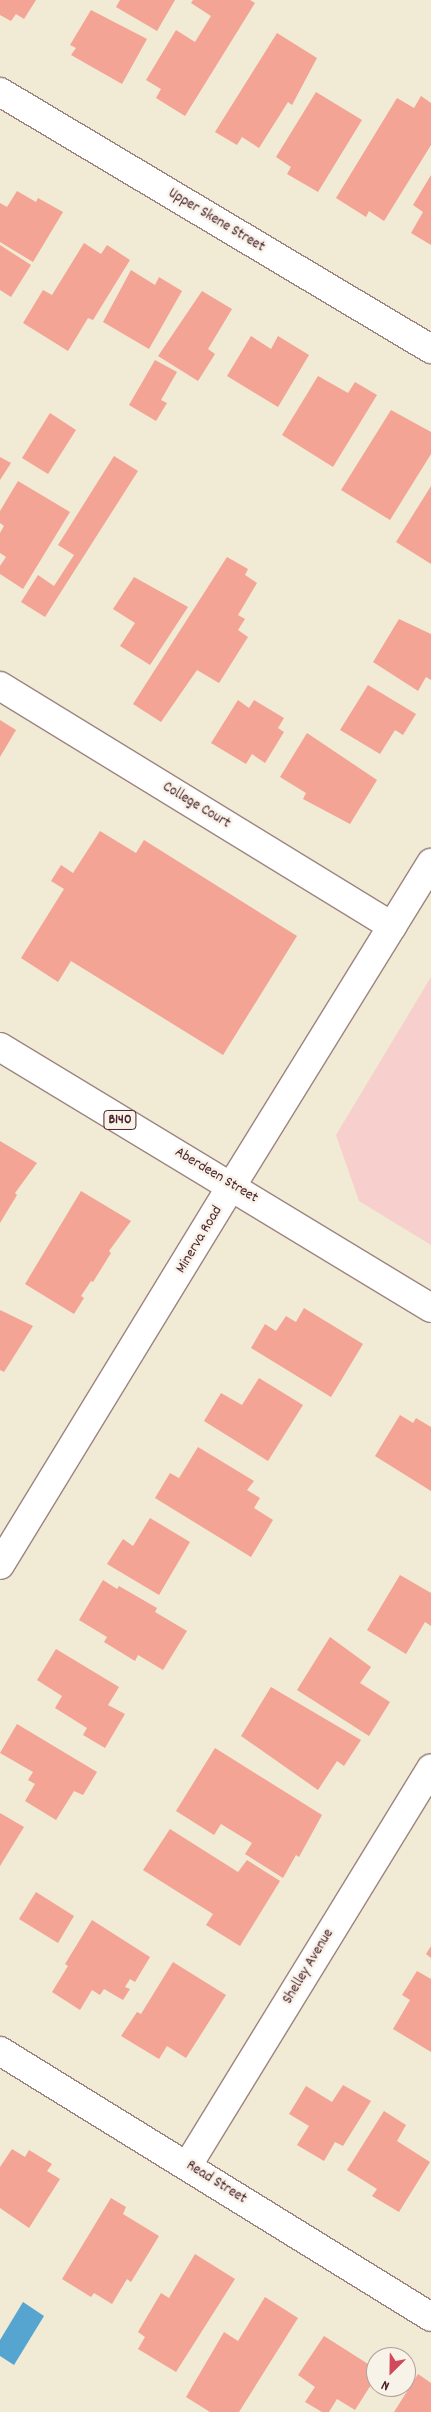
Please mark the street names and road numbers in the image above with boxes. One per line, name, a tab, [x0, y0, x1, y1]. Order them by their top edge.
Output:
street label: Upper Skene Street	[164, 185, 268, 257]
street label: College Court	[159, 779, 233, 833]
road number: B140	[102, 1108, 138, 1132]
street label: Aberdeen Street	[171, 1144, 261, 1208]
street label: Minerva Road	[173, 1203, 227, 1277]
street label: Shelley Avenue	[280, 1926, 338, 2008]
street label: Read Street	[182, 2157, 250, 2209]

